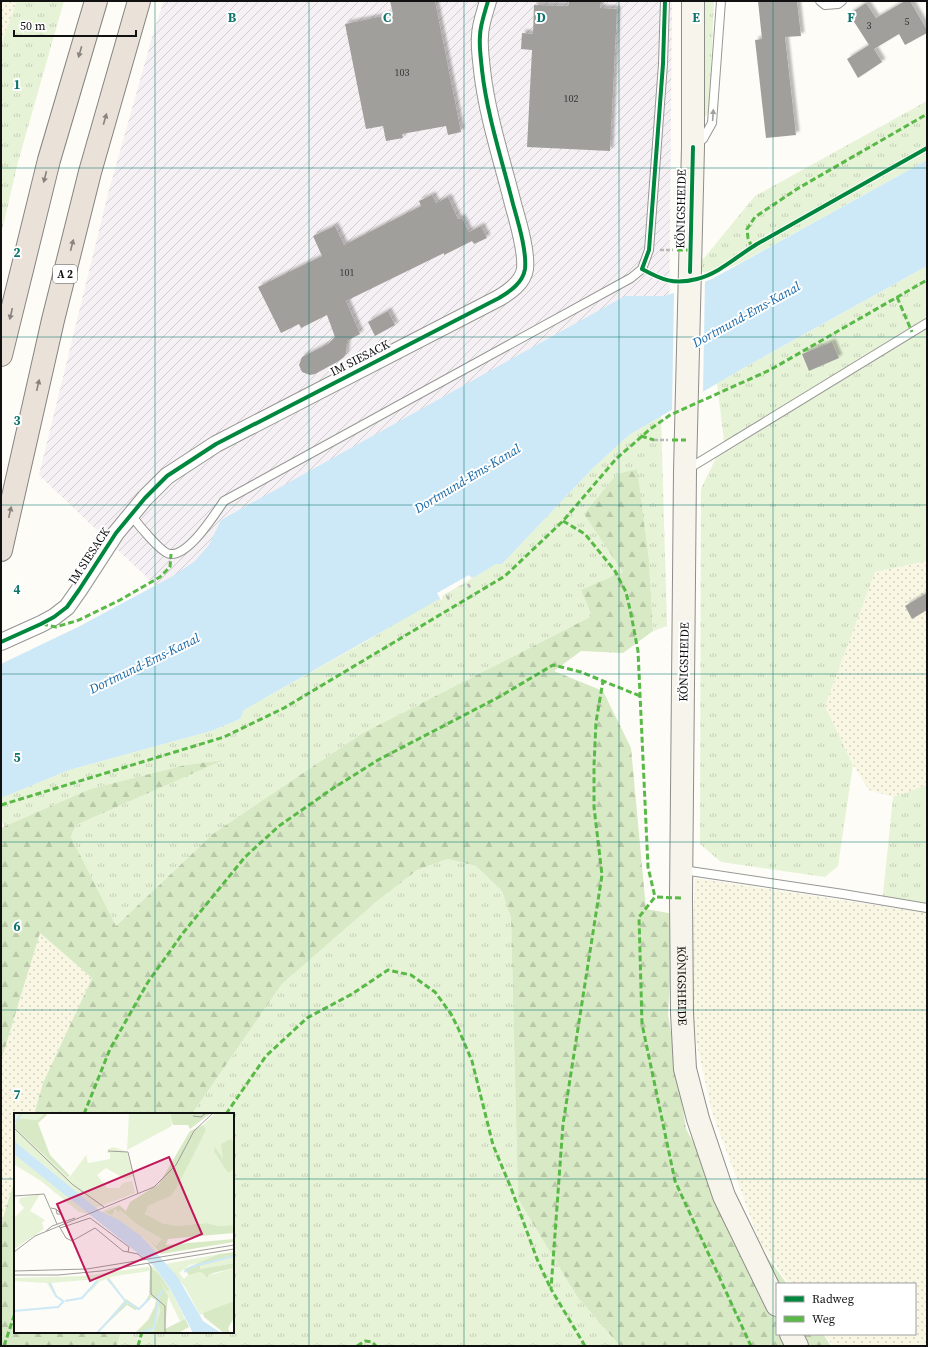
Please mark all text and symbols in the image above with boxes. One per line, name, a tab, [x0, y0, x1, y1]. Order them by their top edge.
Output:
text: B	[228, 9, 237, 26]
text: C	[383, 9, 391, 26]
text: D	[536, 9, 546, 26]
text: E	[692, 9, 700, 26]
text: F	[847, 9, 855, 26]
scale bar	[14, 12, 136, 38]
house number: 5	[905, 15, 910, 28]
text: 50 m	[20, 18, 46, 34]
house number: 3	[867, 19, 872, 32]
one-way arrow	[77, 46, 83, 58]
house number: 103	[395, 66, 410, 79]
text: 1	[13, 76, 21, 93]
house number: 102	[564, 92, 579, 105]
one-way arrow	[709, 109, 716, 121]
one-way arrow	[102, 113, 108, 125]
street label: KÖNIGSHEIDE	[672, 169, 690, 249]
one-way arrow	[41, 171, 47, 183]
one-way arrow	[69, 239, 75, 251]
text: 2	[13, 244, 21, 261]
road number: A 2	[53, 265, 77, 283]
house number: 101	[340, 266, 355, 279]
water label: Dortmund-Ems-Kanal	[688, 278, 804, 352]
one-way arrow	[7, 308, 13, 321]
street label: IM SIESACK	[328, 336, 392, 380]
one-way arrow	[36, 379, 42, 391]
text: 3	[13, 412, 21, 429]
water label: Dortmund-Ems-Kanal	[410, 440, 524, 517]
one-way arrow	[7, 506, 13, 518]
street label: IM SIESACK	[65, 524, 113, 588]
text: 4	[13, 581, 21, 598]
street label: KÖNIGSHEIDE	[675, 622, 693, 702]
water label: Dortmund-Ems-Kanal	[85, 629, 203, 698]
text: 5	[13, 749, 21, 766]
text: 6	[13, 918, 21, 935]
street label: KÖNIGSHEIDE	[673, 946, 691, 1026]
text: 7	[13, 1086, 21, 1103]
inset map	[14, 1113, 234, 1333]
legend	[776, 1283, 916, 1335]
text: Radweg	[812, 1291, 854, 1307]
text: Weg	[812, 1311, 835, 1327]

